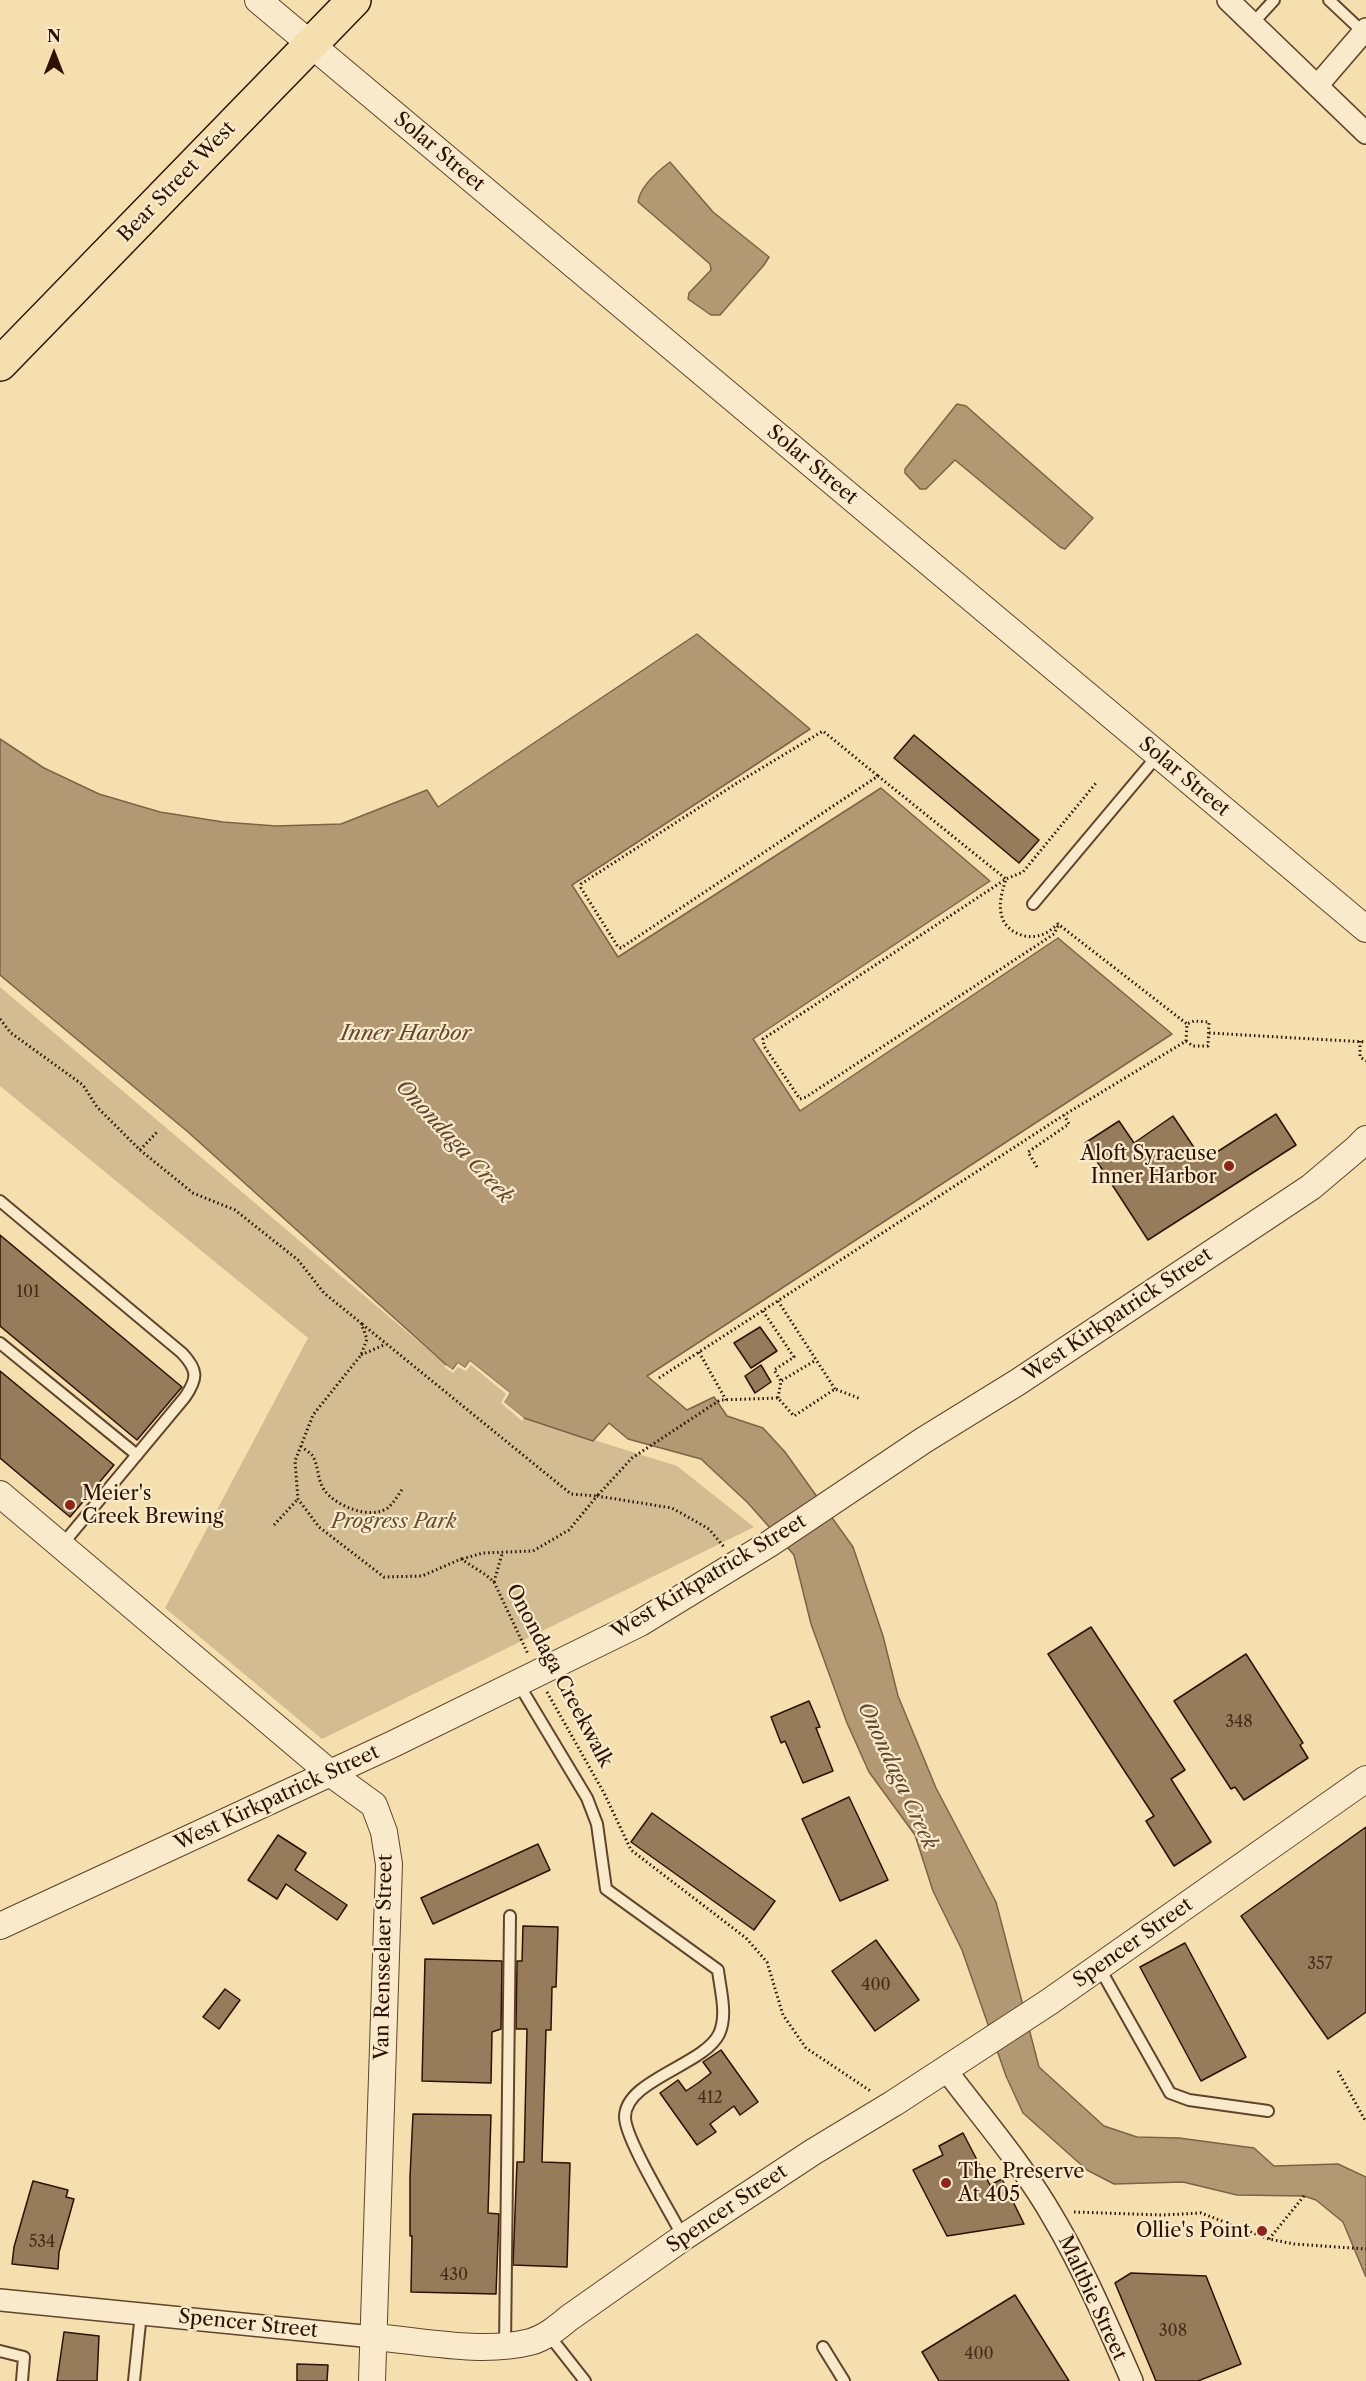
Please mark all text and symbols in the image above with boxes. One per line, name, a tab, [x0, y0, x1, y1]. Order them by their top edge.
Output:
north arrow	[24, 24, 84, 84]
text: N	[47, 26, 61, 46]
street label: Solar Street	[389, 107, 489, 197]
street label: Bear Street West	[113, 117, 241, 247]
street label: Solar Street	[762, 420, 862, 510]
street label: Solar Street	[1134, 732, 1234, 822]
water label: Inner Harbor	[341, 1021, 471, 1047]
water label: Onondaga Creek	[390, 1075, 518, 1209]
place label: Aloft Syracuse Inner Harbor	[1080, 1142, 1217, 1189]
marker: Aloft Syracuse Inner Harbor	[1222, 1159, 1236, 1173]
street label: West Kirkpatrick Street	[1019, 1243, 1217, 1387]
house number: 101	[16, 1282, 40, 1302]
place label: Meier's Creek Brewing	[82, 1482, 224, 1529]
marker: Meier's Creek Brewing	[63, 1498, 77, 1512]
street label: West Kirkpatrick Street	[607, 1509, 811, 1645]
park label: Progress Park	[331, 1510, 457, 1534]
street label: Onondaga Creekwalk	[500, 1580, 618, 1772]
water label: Onondaga Creek	[852, 1698, 942, 1854]
house number: 348	[1225, 1712, 1253, 1732]
street label: West Kirkpatrick Street	[171, 1740, 383, 1856]
street label: Van Rensselaer Street	[370, 1854, 398, 2060]
street label: Spencer Street	[1069, 1893, 1197, 1993]
house number: 357	[1307, 1954, 1333, 1974]
house number: 400	[861, 1975, 891, 1995]
house number: 412	[697, 2088, 723, 2108]
street label: Spencer Street	[662, 2160, 792, 2258]
place label: The Preserve At 405	[958, 2160, 1084, 2207]
marker: The Preserve At 405	[939, 2176, 953, 2190]
place label: Ollie's Point	[1136, 2219, 1250, 2243]
marker: Ollie's Point	[1255, 2224, 1269, 2238]
house number: 534	[29, 2232, 55, 2252]
street label: Maltbie Street	[1053, 2232, 1131, 2364]
house number: 430	[440, 2265, 468, 2285]
street label: Spencer Street	[177, 2305, 319, 2343]
house number: 308	[1159, 2321, 1187, 2341]
house number: 400	[964, 2344, 994, 2364]

